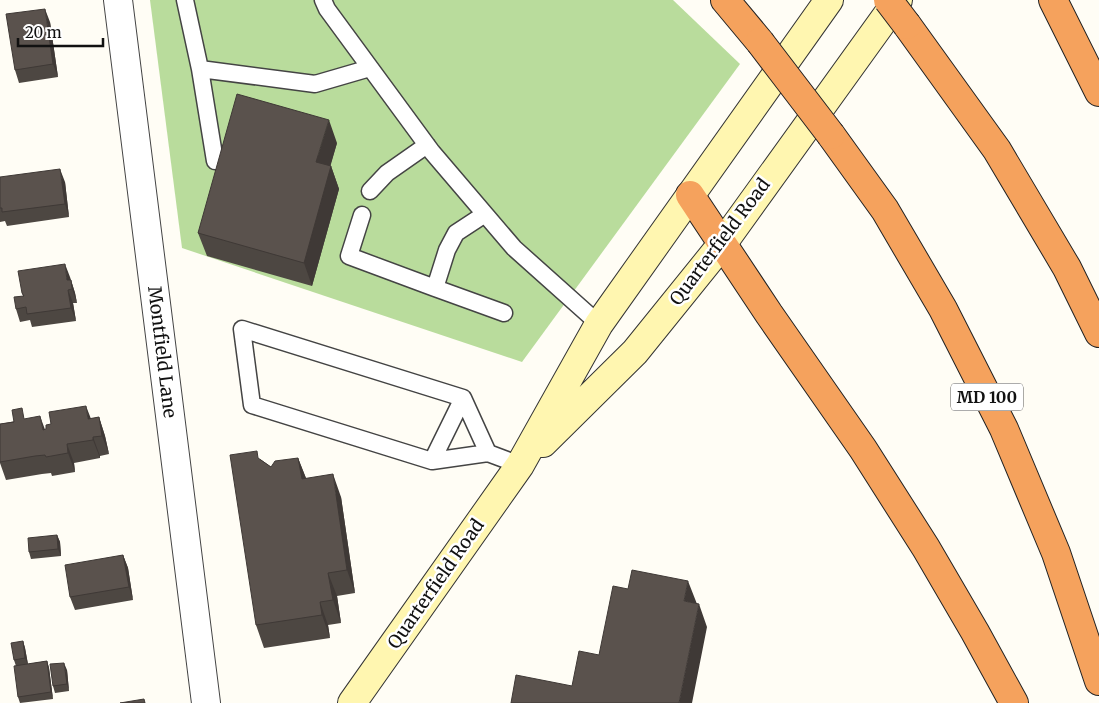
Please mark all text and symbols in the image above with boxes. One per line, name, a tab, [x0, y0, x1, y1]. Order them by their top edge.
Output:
scale bar	[18, 15, 102, 47]
text: 20 m	[25, 23, 62, 42]
street label: Quarterfield Road	[664, 174, 775, 310]
street label: Montfield Lane	[143, 285, 182, 419]
road number: MD 100	[951, 384, 1023, 411]
street label: Quarterfield Road	[382, 514, 489, 653]

